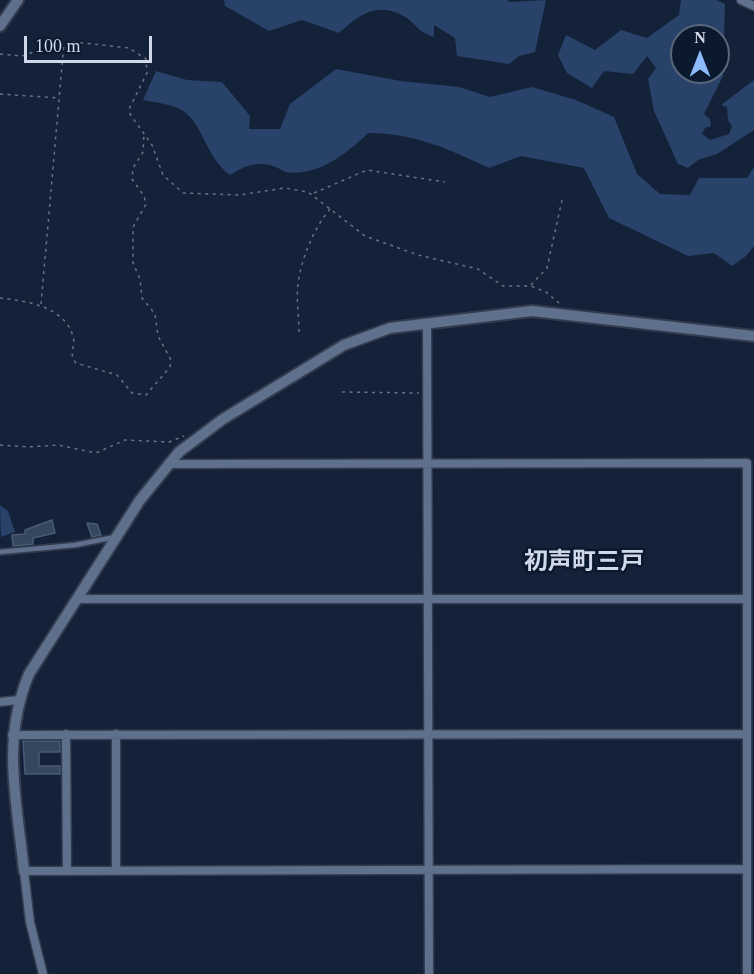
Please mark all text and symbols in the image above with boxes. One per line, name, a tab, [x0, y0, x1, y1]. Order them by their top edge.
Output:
scale bar	[27, 24, 154, 62]
north arrow	[670, 24, 730, 84]
text: N	[694, 29, 706, 46]
text: 100 m	[35, 36, 81, 56]
district label: 初声町三戸	[524, 546, 644, 574]

